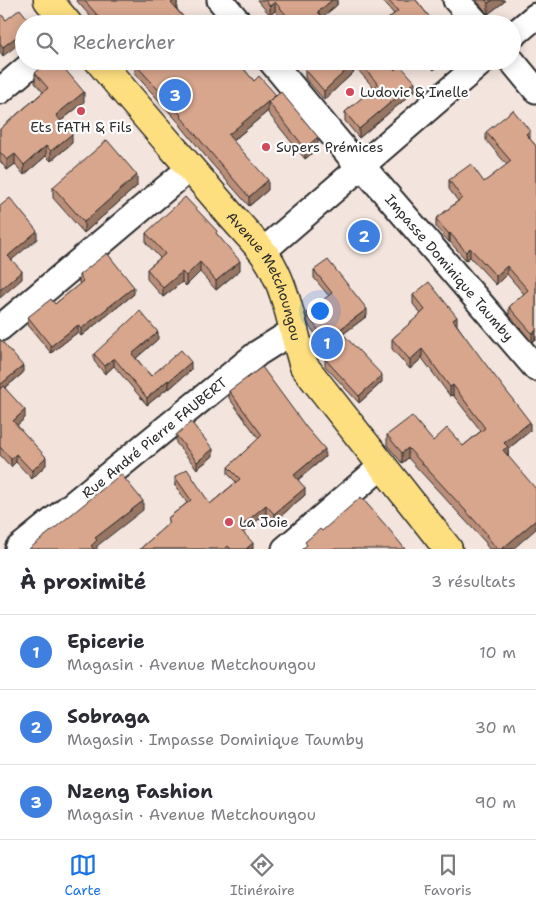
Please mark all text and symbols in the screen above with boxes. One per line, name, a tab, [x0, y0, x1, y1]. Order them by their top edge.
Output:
search box	[15, 15, 521, 70]
icon: search	[33, 29, 61, 57]
text: Rechercher	[73, 30, 176, 55]
pin: 3	[159, 76, 191, 114]
place label: Ludovic & Inelle	[360, 83, 469, 101]
marker: Ludovic & Inelle	[344, 86, 356, 98]
marker: Ets FATH & Fils	[75, 105, 87, 117]
place label: Ets FATH & Fils	[30, 118, 132, 136]
place label: Supers Prémices	[276, 138, 384, 156]
marker: Supers Prémices	[260, 141, 272, 153]
street label: Impasse Dominique Taumby	[381, 190, 518, 345]
street label: Avenue Metchoungou	[223, 208, 305, 343]
pin: 2	[348, 217, 380, 255]
your location	[307, 298, 333, 324]
pin: 1	[311, 324, 343, 362]
street label: Rue André Pierre FAUBERT	[78, 373, 231, 502]
place label: La Joie	[239, 513, 288, 531]
marker: La Joie	[223, 516, 235, 528]
text: À proximité	[20, 568, 146, 596]
text: 3 résultats	[431, 571, 516, 592]
text: Epicerie	[67, 629, 145, 654]
text: 1	[32, 642, 40, 663]
text: 10 m	[479, 642, 516, 663]
text: Magasin · Avenue Metchoungou	[67, 654, 316, 675]
text: Sobraga	[67, 704, 150, 729]
text: 2	[30, 717, 42, 738]
text: 30 m	[475, 717, 516, 738]
text: Magasin · Impasse Dominique Taumby	[67, 729, 364, 750]
text: Nzeng Fashion	[67, 779, 213, 804]
text: 3	[30, 792, 42, 813]
text: 90 m	[475, 792, 516, 813]
text: Magasin · Avenue Metchoungou	[67, 804, 316, 825]
tab: Carte	[64, 851, 101, 899]
tab: Itinéraire	[230, 851, 295, 899]
tab: Favoris	[424, 851, 472, 899]

